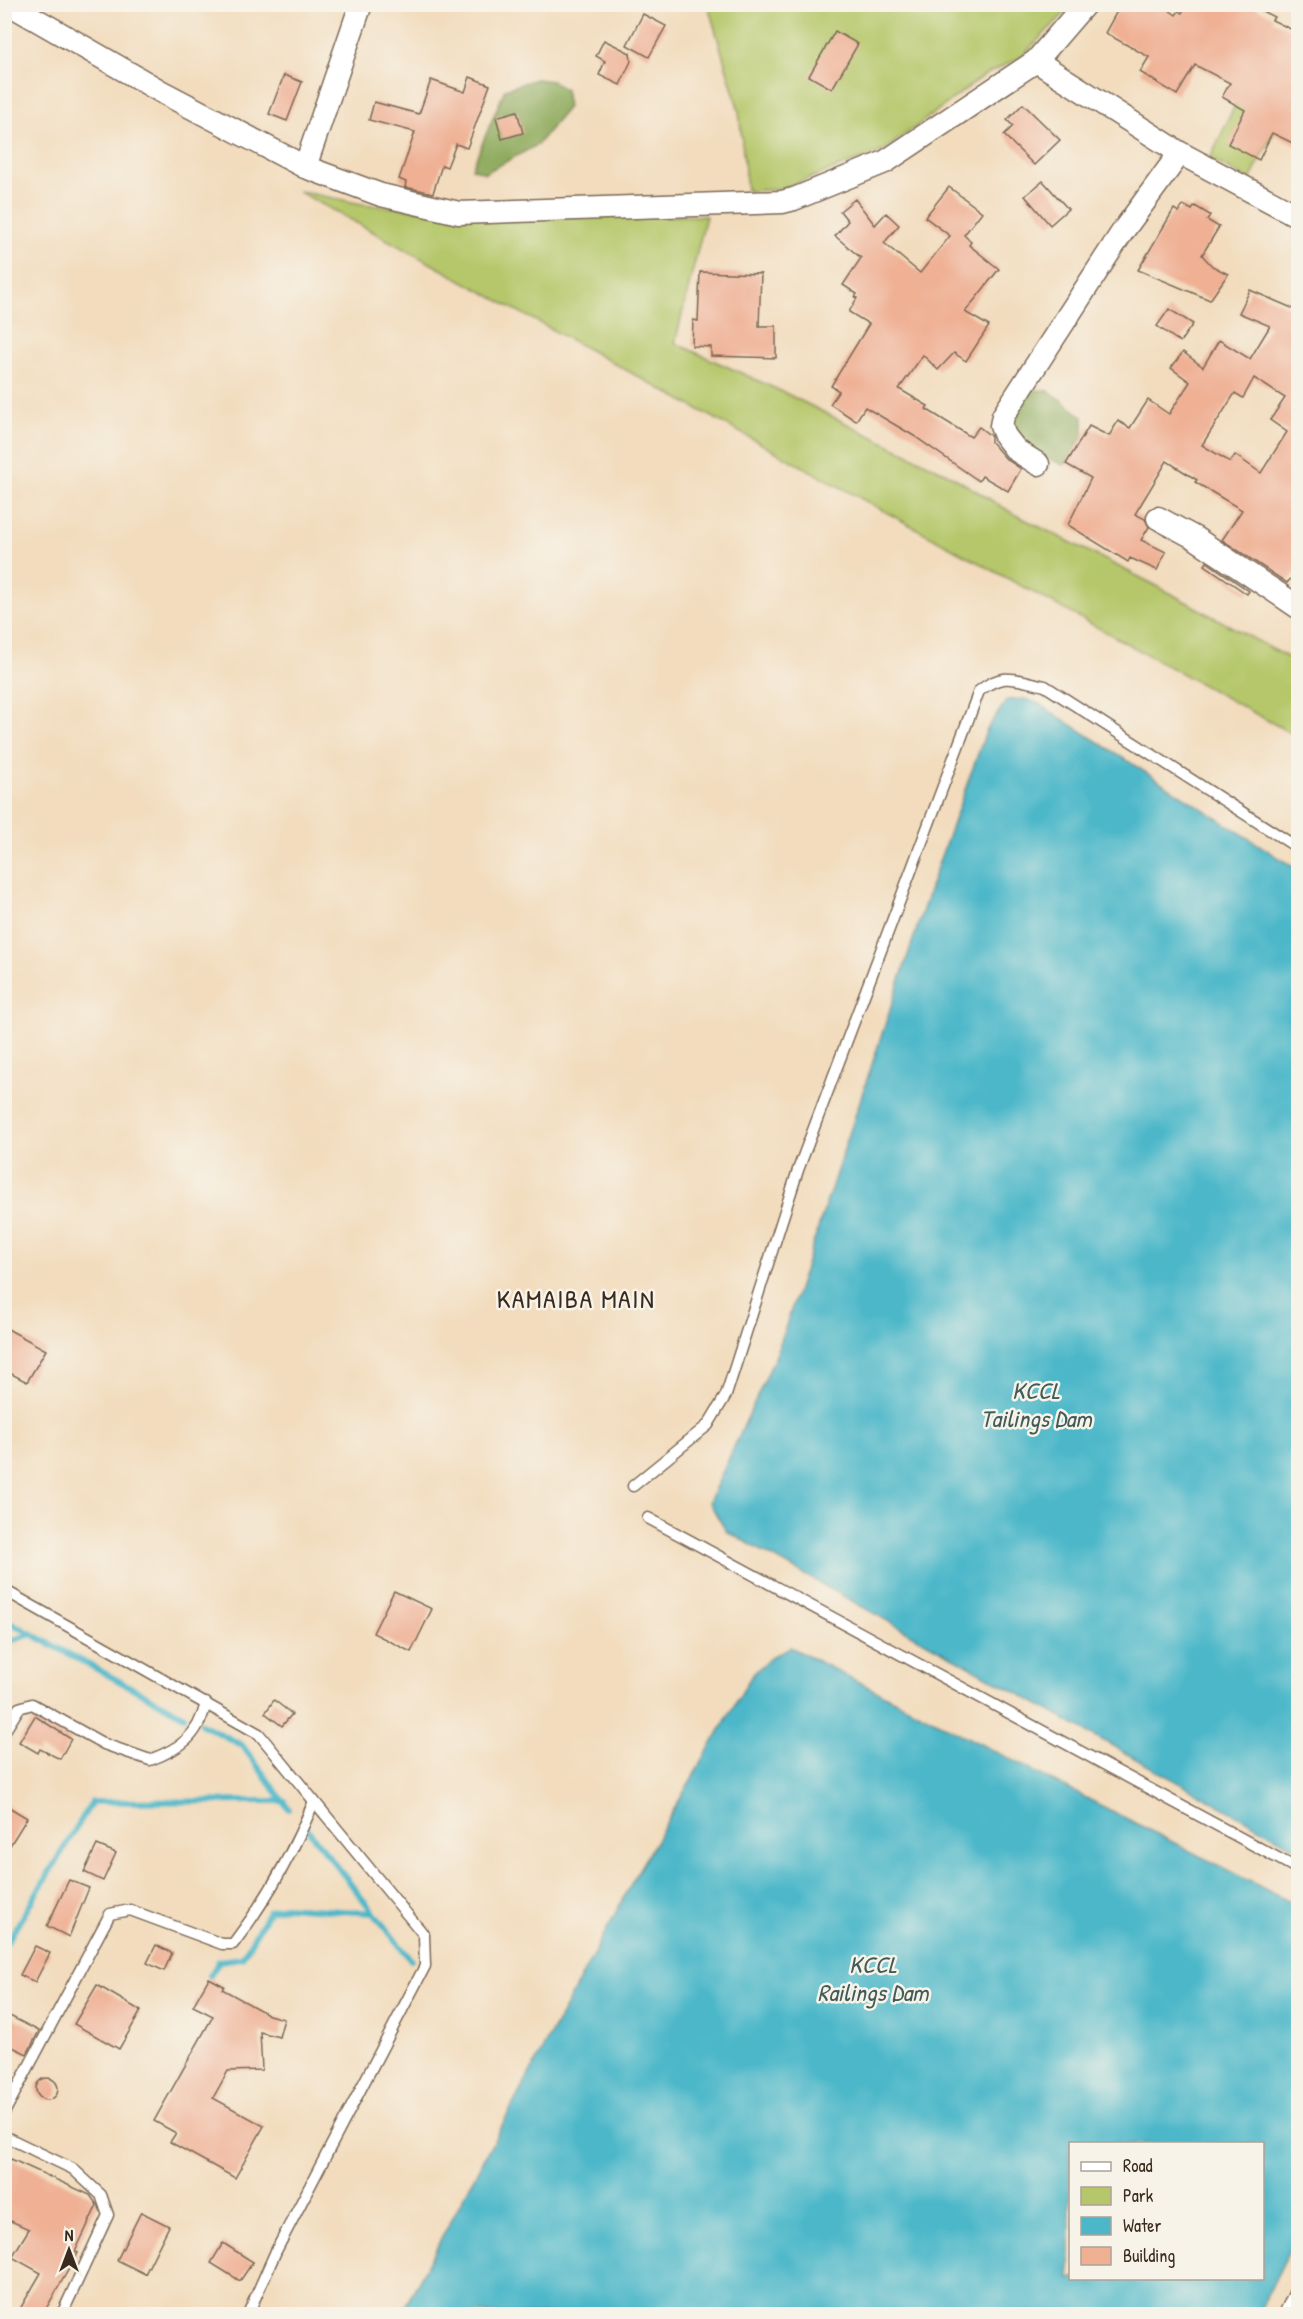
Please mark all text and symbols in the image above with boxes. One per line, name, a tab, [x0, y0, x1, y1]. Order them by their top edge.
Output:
district label: KAMAIBA MAIN	[497, 1281, 655, 1316]
water label: KCCL Tailings Dam	[980, 1374, 1092, 1435]
water label: KCCL Railings Dam	[818, 1948, 929, 2009]
legend	[1069, 2142, 1264, 2280]
text: Road	[1123, 2153, 1153, 2178]
text: Park	[1123, 2183, 1154, 2208]
text: Water	[1123, 2213, 1161, 2238]
north arrow	[39, 2220, 99, 2280]
text: N	[65, 2224, 74, 2246]
text: Building	[1123, 2243, 1175, 2268]

